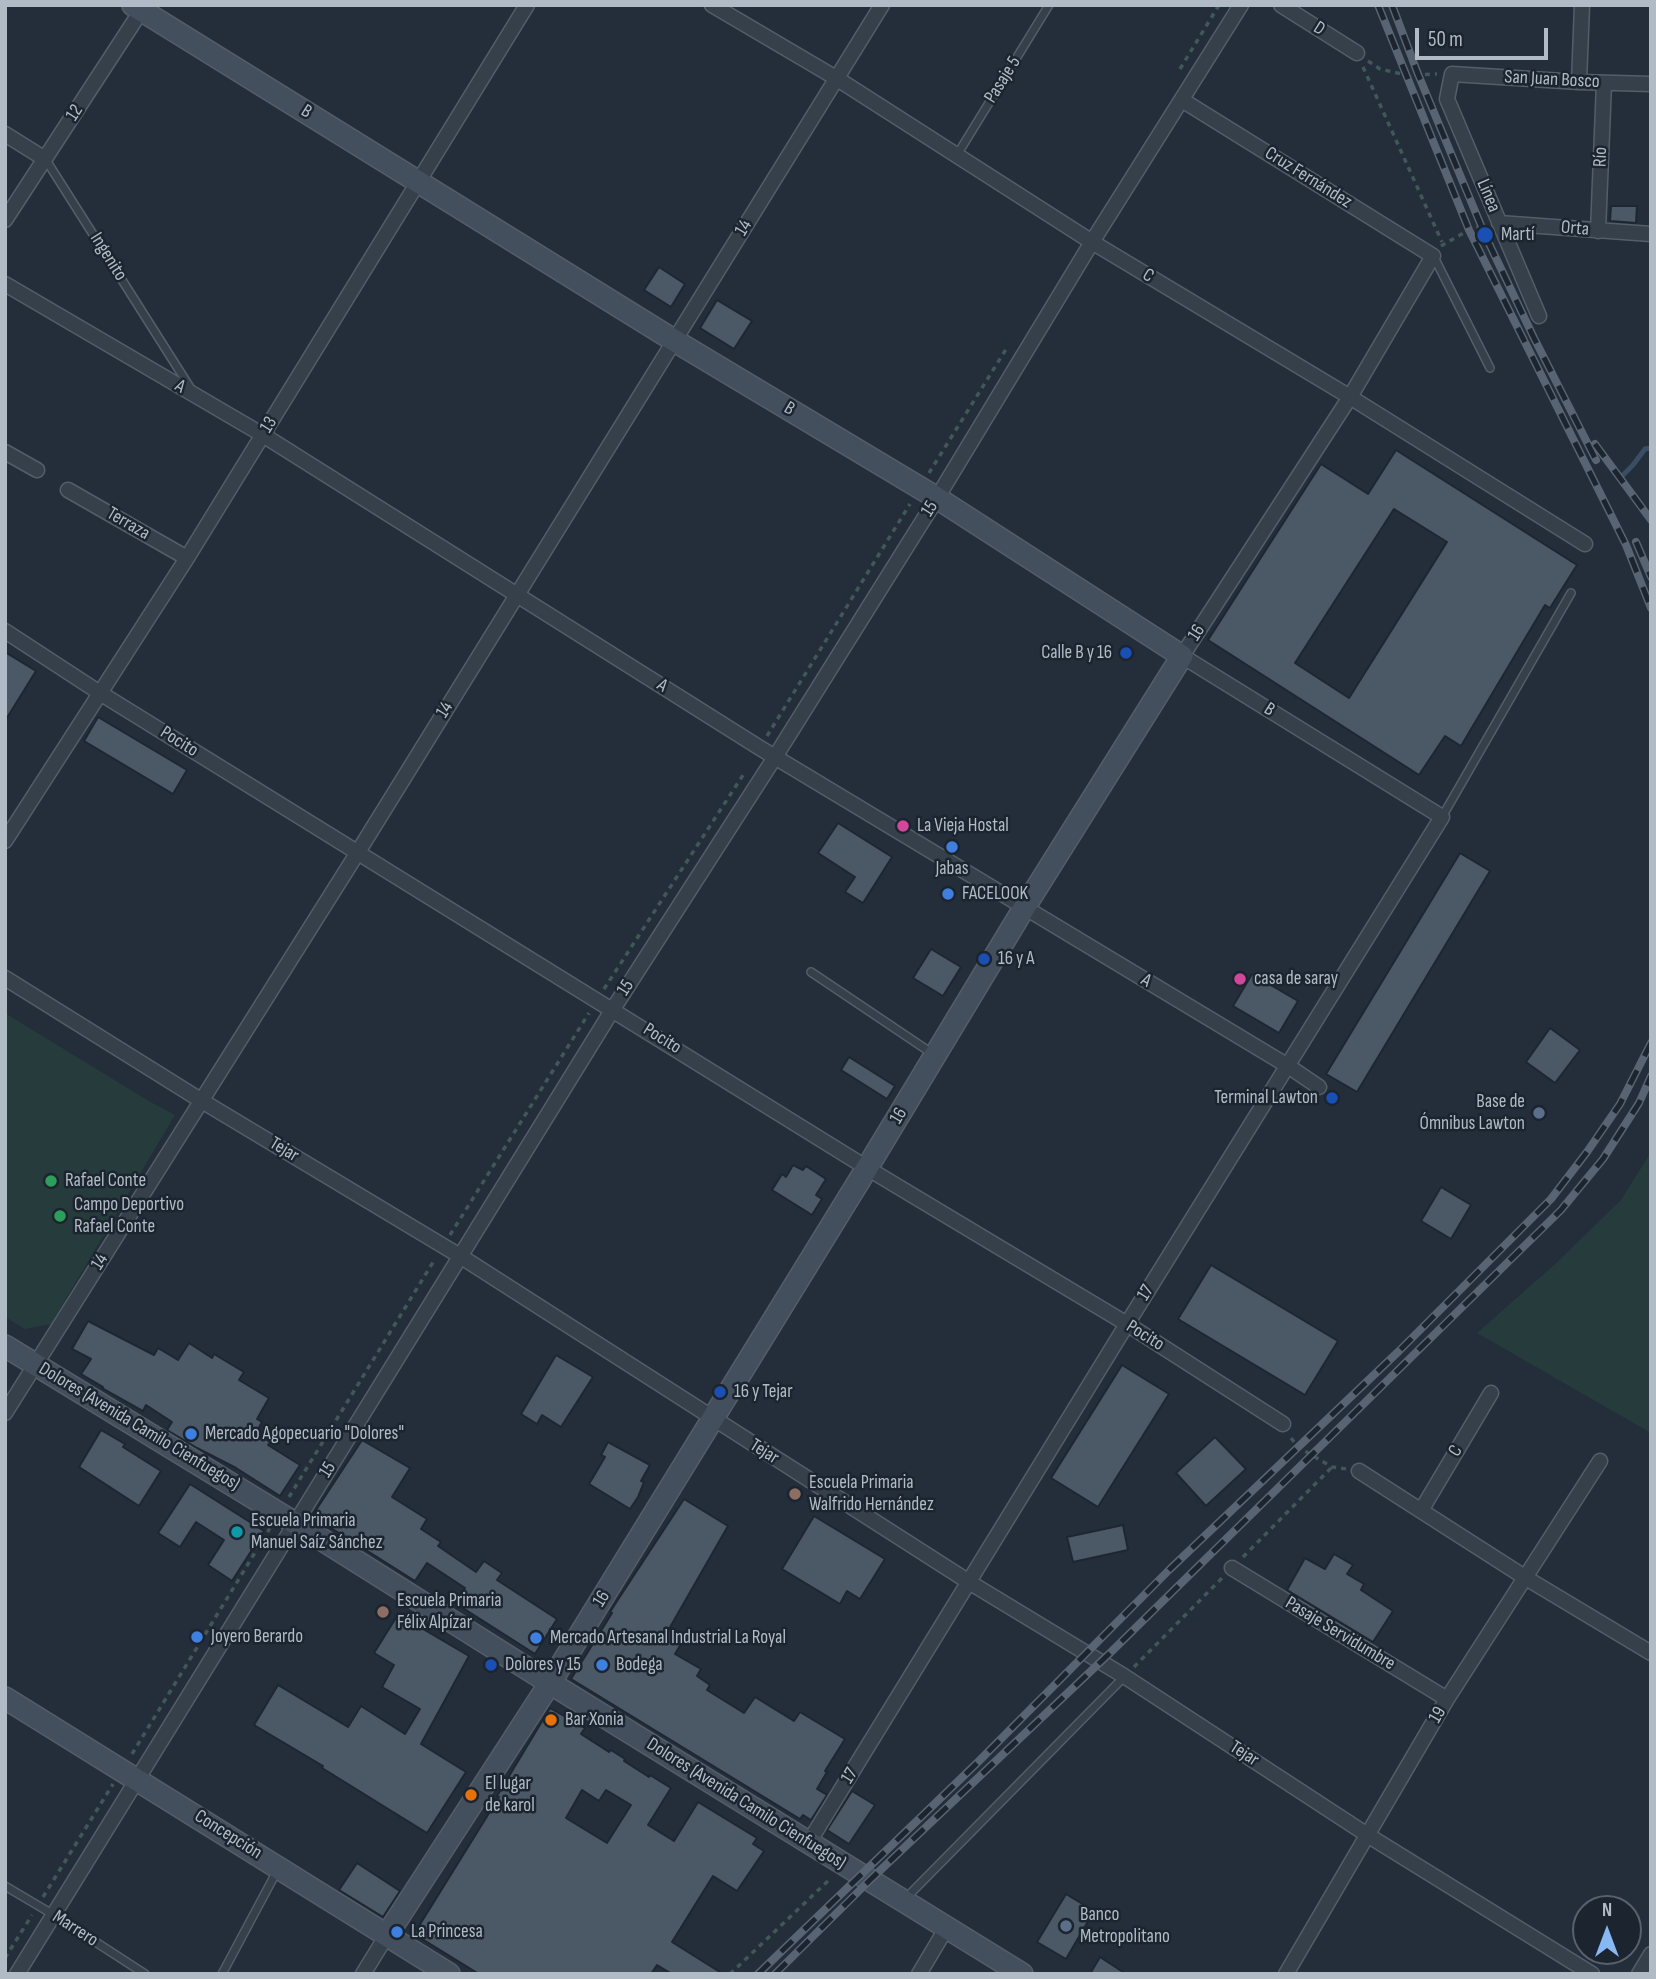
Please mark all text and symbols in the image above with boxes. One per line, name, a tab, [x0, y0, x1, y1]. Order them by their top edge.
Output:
scale bar	[1418, 14, 1551, 58]
street label: D	[1309, 17, 1329, 41]
text: 50 m	[1428, 27, 1463, 52]
street label: Pasaje 5	[980, 52, 1026, 108]
street label: San Juan Bosco	[1504, 66, 1600, 94]
street label: B	[296, 100, 316, 124]
street label: 12	[61, 101, 89, 125]
street label: Cruz Fernández	[1260, 142, 1356, 214]
street label: Río	[1589, 147, 1613, 167]
street label: Línea	[1471, 176, 1505, 216]
street label: 14	[730, 216, 758, 240]
street label: Orta	[1560, 216, 1590, 242]
place label: Martí	[1501, 224, 1535, 246]
marker: Martí	[1475, 225, 1495, 245]
street label: Ingenito	[84, 229, 132, 285]
street label: C	[1138, 264, 1158, 288]
street label: A	[171, 375, 189, 399]
street label: B	[780, 397, 798, 421]
street label: 13	[255, 413, 283, 437]
street label: 15	[917, 497, 943, 521]
street label: Terraza	[102, 503, 154, 545]
street label: 16	[1183, 621, 1211, 645]
place label: Calle B y 16	[1041, 642, 1112, 664]
marker: Calle B y 16	[1118, 645, 1134, 661]
street label: A	[652, 674, 672, 698]
street label: 14	[431, 698, 459, 722]
street label: B	[1259, 698, 1279, 722]
street label: Pocito	[156, 722, 202, 762]
place label: La Vieja Hostal	[917, 815, 1009, 837]
marker: La Vieja Hostal	[895, 818, 911, 834]
marker: Jabas	[944, 839, 960, 855]
place label: Jabas	[935, 858, 969, 880]
place label: FACELOOK	[962, 883, 1028, 905]
marker: FACELOOK	[940, 886, 956, 902]
place label: 16 y A	[998, 948, 1034, 970]
marker: 16 y A	[976, 951, 992, 967]
place label: casa de saray	[1254, 968, 1338, 990]
street label: A	[1137, 969, 1155, 993]
marker: casa de saray	[1232, 971, 1248, 987]
street label: 15	[613, 976, 639, 1000]
street label: Pocito	[639, 1019, 685, 1059]
place label: Terminal Lawton	[1214, 1087, 1318, 1109]
marker: Terminal Lawton	[1324, 1090, 1340, 1106]
place label: Base de Ómnibus Lawton	[1420, 1091, 1525, 1135]
street label: 16	[885, 1104, 913, 1128]
marker: Base de Ómnibus Lawton	[1531, 1105, 1547, 1121]
street label: Tejar	[265, 1132, 303, 1168]
place label: Rafael Conte	[65, 1170, 146, 1192]
marker: Rafael Conte	[43, 1173, 59, 1189]
place label: Campo Deportivo Rafael Conte	[74, 1194, 184, 1238]
marker: Campo Deportivo Rafael Conte	[52, 1208, 68, 1224]
street label: 14	[86, 1250, 114, 1274]
street label: 17	[1133, 1281, 1159, 1305]
street label: Pocito	[1122, 1316, 1168, 1356]
street label: Dolores (Avenida Camilo Cienfuegos)	[34, 1358, 244, 1496]
place label: 16 y Tejar	[734, 1381, 793, 1403]
marker: 16 y Tejar	[712, 1384, 728, 1400]
place label: Mercado Agopecuario "Dolores"	[205, 1423, 404, 1445]
marker: Mercado Agopecuario "Dolores"	[183, 1426, 199, 1442]
street label: Tejar	[745, 1434, 783, 1470]
street label: C	[1444, 1441, 1468, 1461]
street label: 15	[315, 1458, 341, 1482]
place label: Escuela Primaria Walfrido Hernández	[809, 1472, 934, 1516]
marker: Escuela Primaria Walfrido Hernández	[787, 1486, 803, 1502]
place label: Escuela Primaria Manuel Saíz Sánchez	[251, 1510, 382, 1554]
marker: Escuela Primaria Manuel Saíz Sánchez	[229, 1524, 245, 1540]
street label: 16	[588, 1587, 616, 1611]
place label: Escuela Primaria Félix Alpízar	[397, 1590, 502, 1634]
street label: Pasaje Servidumbre	[1281, 1592, 1399, 1676]
marker: Escuela Primaria Félix Alpízar	[375, 1604, 391, 1620]
place label: Joyero Berardo	[211, 1626, 303, 1648]
place label: Mercado Artesanal Industrial La Royal	[550, 1627, 786, 1649]
marker: Joyero Berardo	[189, 1629, 205, 1645]
marker: Mercado Artesanal Industrial La Royal	[528, 1630, 544, 1646]
place label: Dolores y 15	[505, 1654, 581, 1676]
place label: Bodega	[616, 1654, 663, 1676]
marker: Dolores y 15	[483, 1657, 499, 1673]
marker: Bodega	[594, 1657, 610, 1673]
street label: 19	[1424, 1703, 1452, 1727]
place label: Bar Xonia	[565, 1709, 624, 1731]
marker: Bar Xonia	[543, 1712, 559, 1728]
street label: Dolores (Avenida Camilo Cienfuegos)	[642, 1733, 850, 1875]
street label: Tejar	[1225, 1736, 1263, 1772]
street label: 17	[837, 1764, 863, 1788]
place label: El lugar de karol	[485, 1773, 535, 1817]
marker: El lugar de karol	[463, 1787, 479, 1803]
street label: Concepción	[190, 1805, 266, 1865]
north arrow	[1572, 1895, 1642, 1965]
text: N	[1602, 1899, 1612, 1922]
place label: Banco Metropolitano	[1080, 1904, 1170, 1948]
street label: Marrero	[48, 1906, 102, 1952]
marker: Banco Metropolitano	[1058, 1918, 1074, 1934]
place label: La Princesa	[411, 1921, 483, 1943]
marker: La Princesa	[389, 1924, 405, 1940]

